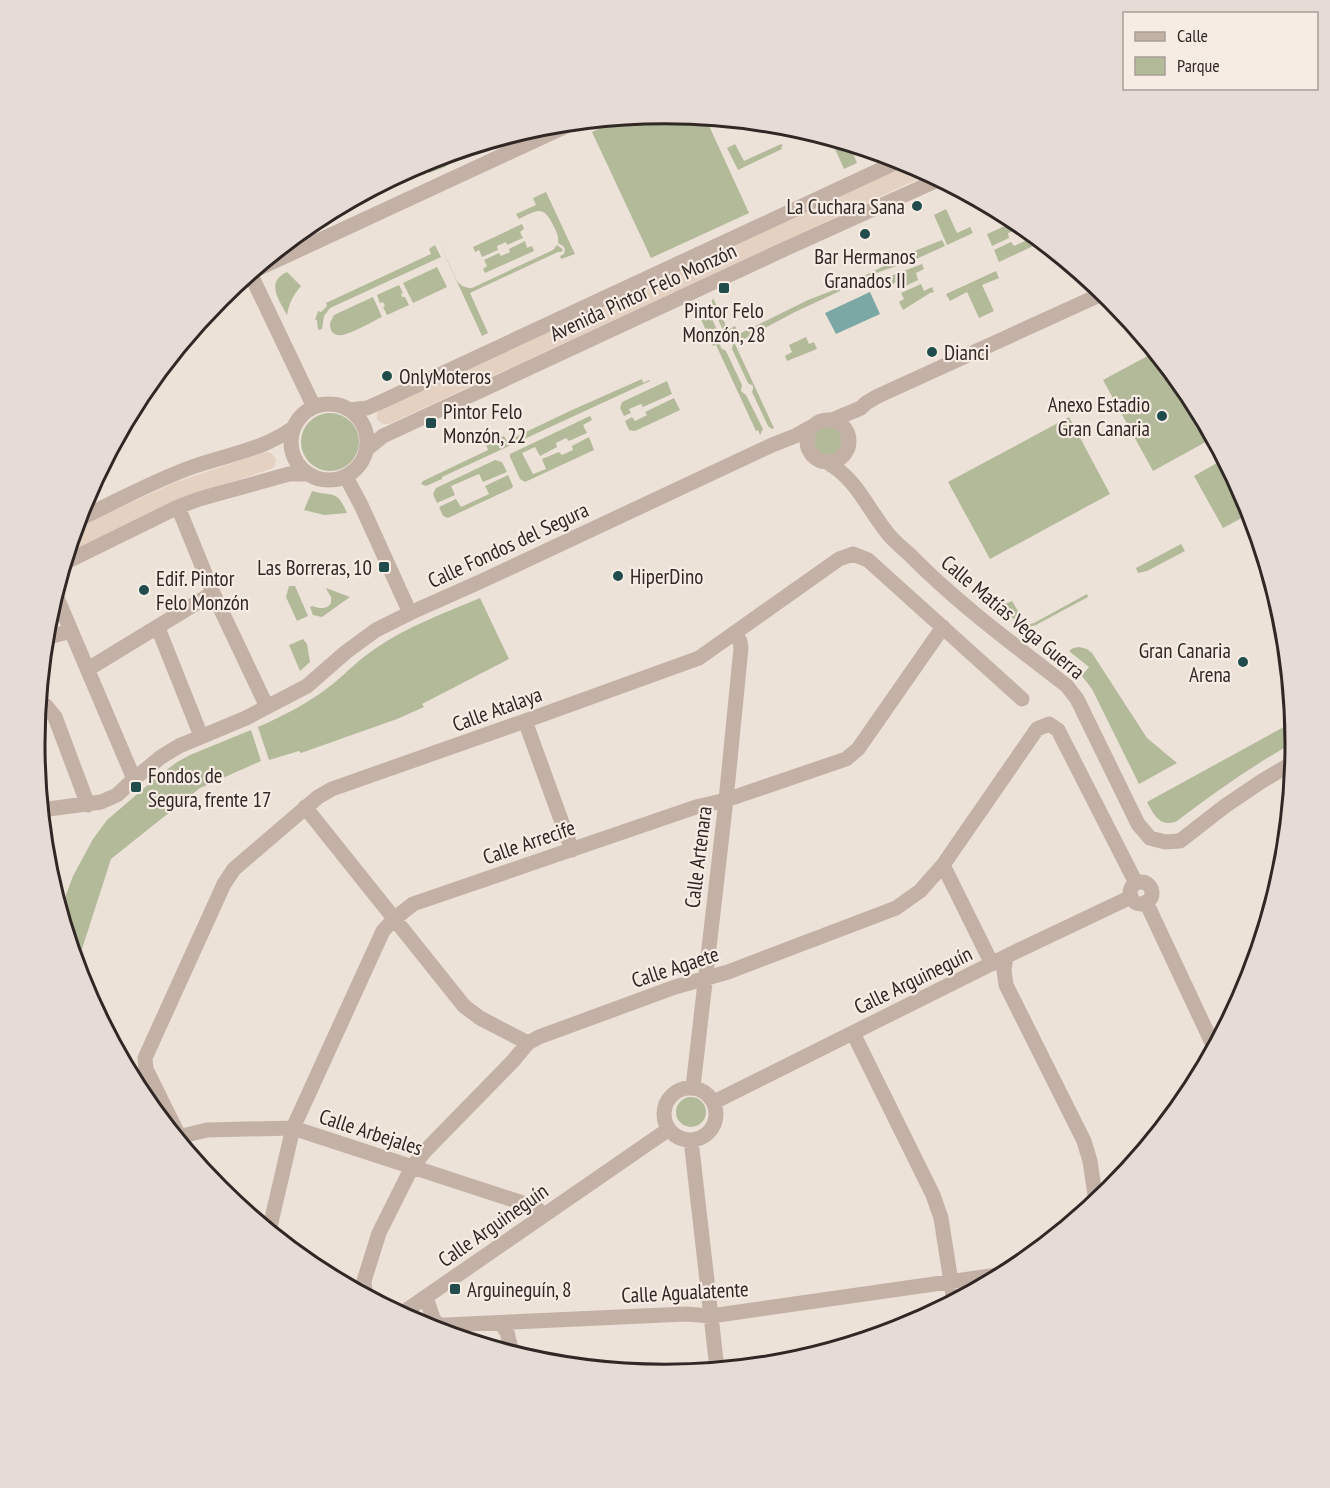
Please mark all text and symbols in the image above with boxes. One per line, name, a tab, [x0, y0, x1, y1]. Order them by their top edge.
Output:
legend	[1123, 12, 1318, 90]
text: Calle	[1177, 24, 1208, 47]
text: Parque	[1177, 54, 1220, 77]
place label: La Cuchara Sana	[787, 193, 905, 220]
marker: La Cuchara Sana	[910, 199, 924, 213]
marker: Bar Hermanos Granados II	[858, 227, 872, 241]
street label: Avenida Pintor Felo Monzón	[545, 237, 741, 347]
place label: Bar Hermanos Granados II	[814, 243, 916, 294]
marker: Pintor Felo Monzón, 28	[717, 281, 731, 295]
place label: Pintor Felo Monzón, 28	[682, 297, 766, 348]
place label: Dianci	[944, 339, 989, 366]
marker: Dianci	[925, 345, 939, 359]
place label: OnlyMoteros	[399, 363, 491, 390]
marker: OnlyMoteros	[380, 369, 394, 383]
place label: Anexo Estadio Gran Canaria	[1048, 391, 1150, 442]
place label: Pintor Felo Monzón, 22	[443, 398, 526, 449]
marker: Anexo Estadio Gran Canaria	[1155, 409, 1169, 423]
marker: Pintor Felo Monzón, 22	[424, 416, 438, 430]
street label: Calle Fondos del Segura	[423, 496, 593, 594]
street label: Calle Matías Vega Guerra	[936, 549, 1090, 685]
place label: Las Borreras, 10	[257, 554, 372, 581]
marker: Las Borreras, 10	[377, 560, 391, 574]
place label: HiperDino	[630, 563, 703, 590]
place label: Edif. Pintor Felo Monzón	[156, 565, 249, 616]
marker: HiperDino	[611, 569, 625, 583]
marker: Edif. Pintor Felo Monzón	[137, 583, 151, 597]
place label: Gran Canaria Arena	[1139, 637, 1231, 688]
marker: Gran Canaria Arena	[1236, 655, 1250, 669]
street label: Calle Atalaya	[448, 680, 546, 738]
place label: Fondos de Segura, frente 17	[148, 762, 271, 813]
marker: Fondos de Segura, frente 17	[129, 780, 143, 794]
street label: Calle Artenara	[678, 805, 718, 909]
street label: Calle Arrecife	[479, 814, 579, 870]
street label: Calle Agaete	[628, 940, 722, 994]
street label: Calle Arguineguín	[849, 940, 977, 1020]
street label: Calle Arbejales	[316, 1103, 426, 1161]
street label: Calle Arguineguín	[433, 1177, 553, 1273]
street label: Calle Agualatente	[621, 1275, 749, 1309]
place label: Arguineguín, 8	[467, 1276, 572, 1303]
marker: Arguineguín, 8	[448, 1282, 462, 1296]

